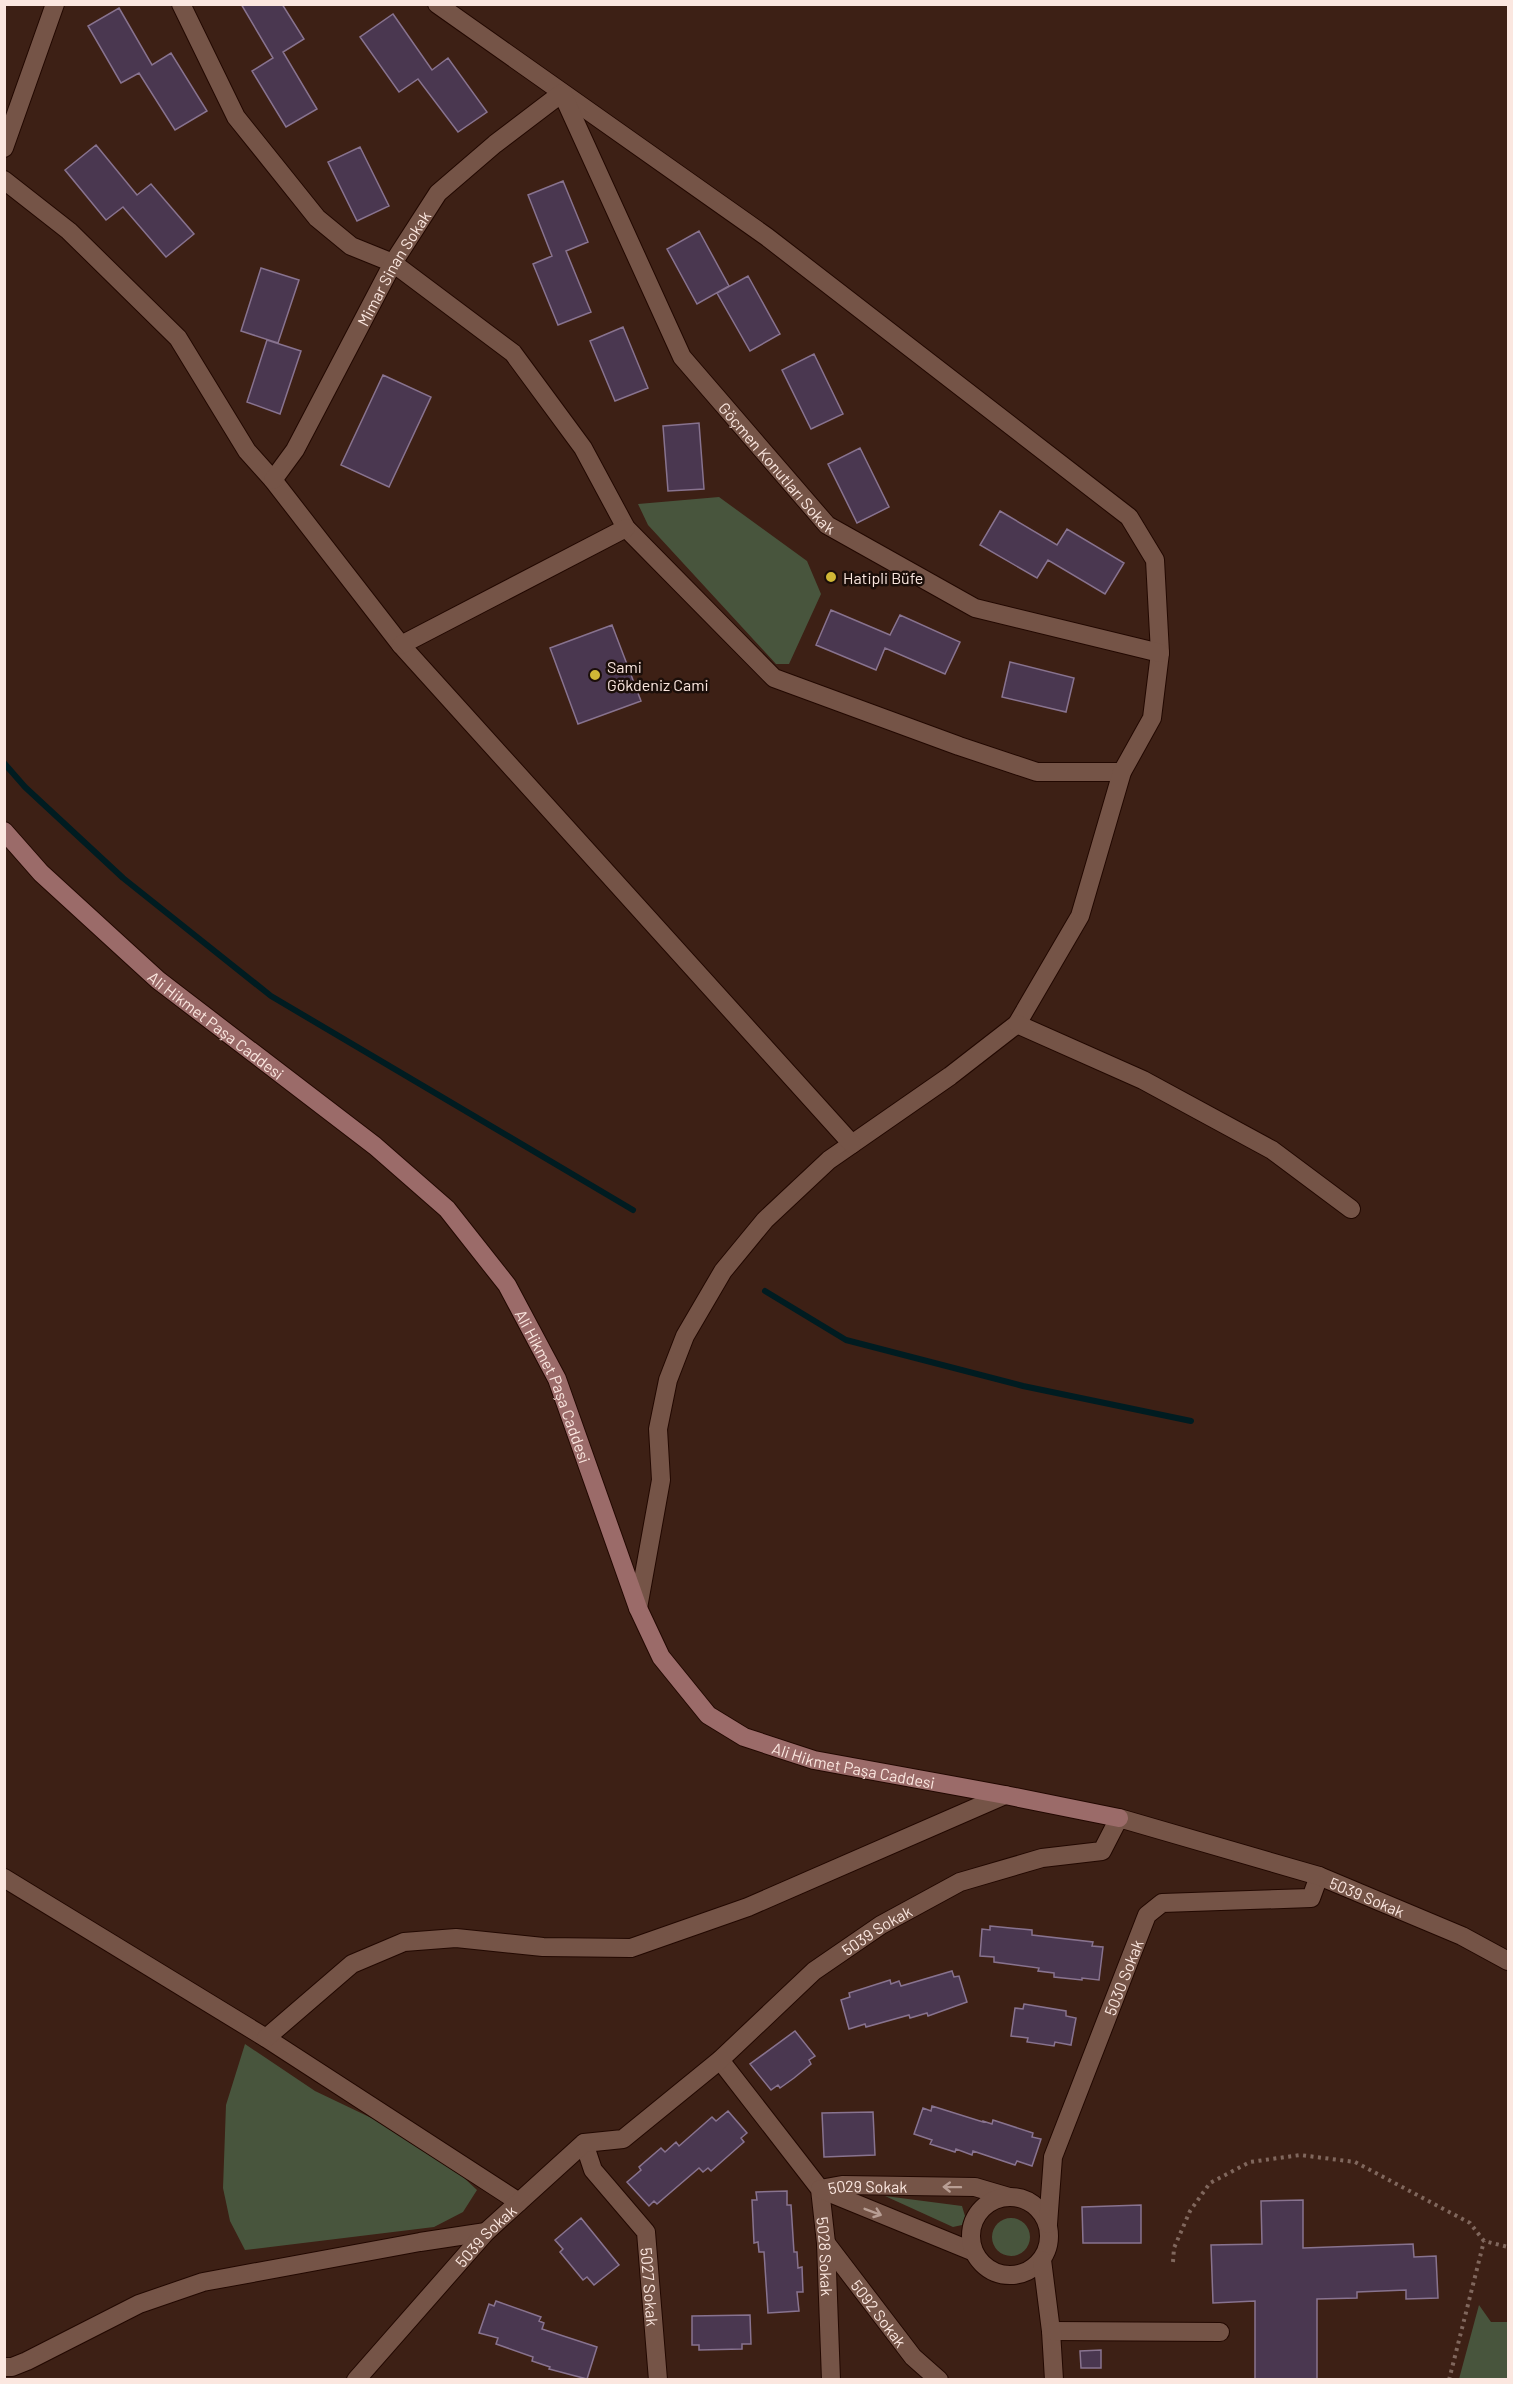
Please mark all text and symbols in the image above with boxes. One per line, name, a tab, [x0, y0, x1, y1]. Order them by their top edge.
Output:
street label: Mimar Sinan Sokak	[352, 207, 434, 329]
street label: Göçmen Konutları Sokak	[715, 398, 839, 537]
place label: Hatipli Büfe	[843, 568, 923, 587]
marker: Hatipli Büfe	[824, 570, 838, 584]
place label: Sami Gökdeniz Cami	[607, 657, 708, 694]
marker: Sami Gökdeniz Cami	[588, 668, 602, 682]
street label: Ali Hikmet Paşa Caddesi	[145, 967, 288, 1083]
street label: Ali Hikmet Paşa Caddesi	[512, 1306, 595, 1465]
street label: Ali Hikmet Paşa Caddesi	[770, 1737, 936, 1791]
street label: 5039 Sokak	[1327, 1872, 1408, 1920]
street label: 5039 Sokak	[838, 1901, 915, 1959]
street label: 5030 Sokak	[1099, 1937, 1146, 2018]
street label: 5029 Sokak	[826, 2175, 908, 2197]
one-way arrow	[942, 2181, 962, 2193]
street label: 5039 Sokak	[451, 2200, 520, 2270]
one-way arrow	[864, 2207, 882, 2218]
street label: 5028 Sokak	[814, 2216, 837, 2297]
street label: 5027 Sokak	[638, 2247, 663, 2327]
street label: 5092 Sokak	[848, 2276, 911, 2350]

